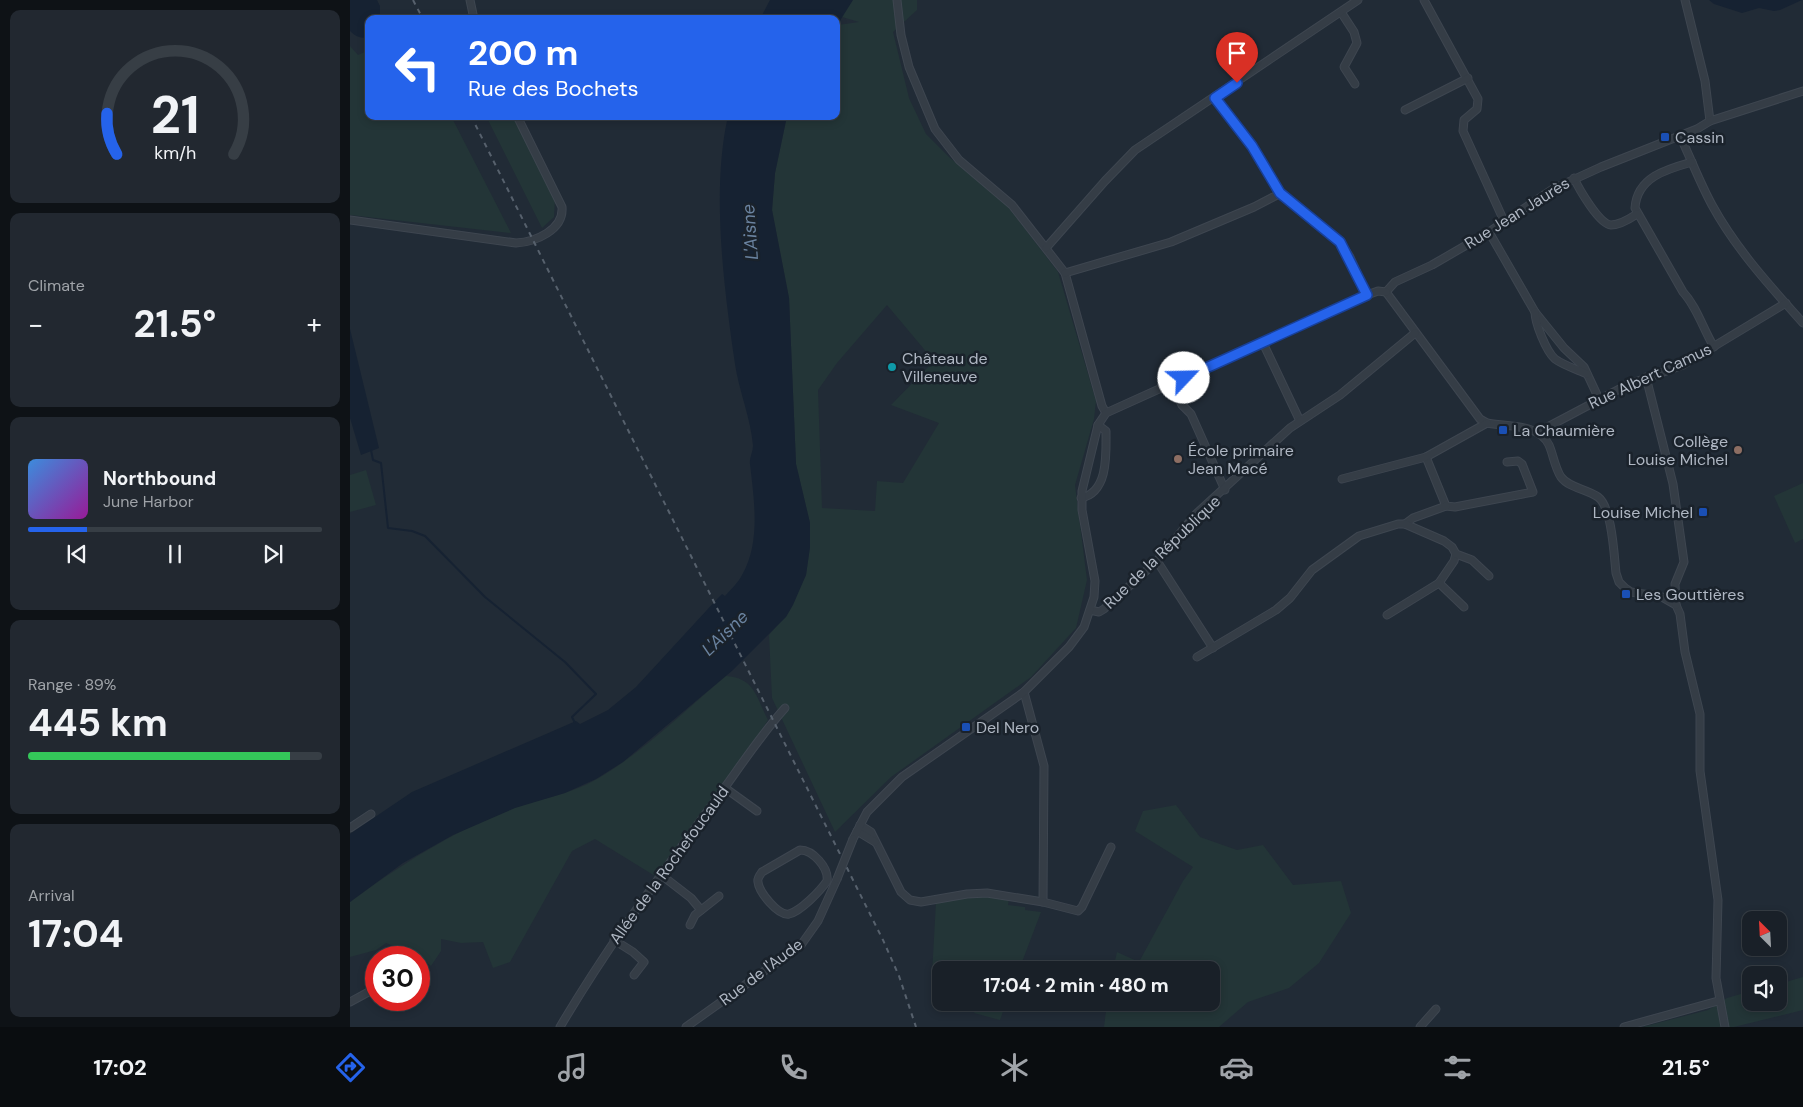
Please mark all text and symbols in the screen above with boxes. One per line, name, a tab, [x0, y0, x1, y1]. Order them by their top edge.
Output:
text: 200 m	[468, 30, 579, 76]
pin	[1216, 32, 1258, 83]
icon: left	[385, 35, 450, 100]
icon: arrive	[1223, 39, 1251, 67]
text: Rue des Bochets	[468, 74, 639, 103]
text: 21	[151, 81, 199, 149]
place label: Cassin	[1675, 127, 1724, 148]
marker: Cassin	[1659, 131, 1671, 143]
text: km/h	[154, 141, 196, 165]
street label: Rue Jean Jaurès	[1461, 172, 1573, 254]
water label: L'Aisne	[736, 203, 764, 261]
text: Climate	[28, 275, 85, 296]
text: 21.5°	[134, 299, 216, 349]
text: −	[28, 306, 43, 343]
text: +	[307, 306, 322, 343]
street label: Rue Albert Camus	[1585, 338, 1715, 414]
place label: Château de Villeneuve	[902, 348, 988, 387]
position arrow	[1157, 351, 1209, 403]
marker: Château de Villeneuve	[886, 361, 898, 373]
place label: La Chaumière	[1513, 420, 1615, 441]
marker: La Chaumière	[1497, 424, 1509, 436]
place label: Collège Louise Michel	[1628, 431, 1728, 470]
place label: École primaire Jean Macé	[1188, 440, 1294, 479]
marker: Collège Louise Michel	[1732, 444, 1744, 456]
marker: École primaire Jean Macé	[1172, 453, 1184, 465]
text: Northbound	[103, 466, 216, 491]
text: June Harbor	[103, 491, 194, 512]
street label: Rue de la République	[1099, 491, 1225, 613]
place label: Louise Michel	[1593, 502, 1693, 523]
marker: Louise Michel	[1697, 506, 1709, 518]
icon: previous	[63, 540, 91, 568]
icon: pause	[161, 540, 189, 568]
icon: next	[259, 540, 287, 568]
place label: Les Gouttières	[1636, 584, 1744, 605]
marker: Les Gouttières	[1620, 588, 1632, 600]
water label: L'Aisne	[697, 605, 753, 661]
text: Range · 89%	[28, 674, 116, 695]
text: 445 km	[28, 698, 168, 748]
place label: Del Nero	[976, 717, 1039, 738]
marker: Del Nero	[960, 721, 972, 733]
street label: Allée de la Rochefoucauld	[605, 782, 733, 948]
text: Arrival	[28, 885, 75, 906]
text: 17:04	[28, 909, 123, 959]
north arrow	[1742, 911, 1788, 956]
map controls	[1742, 911, 1787, 1011]
street label: Rue de l'Aude	[715, 934, 807, 1010]
speed limit sign: 30	[365, 946, 430, 1011]
button: sound	[1742, 966, 1787, 1011]
text: 17:04 · 2 min · 480 m	[983, 973, 1169, 998]
icon: directions	[333, 1050, 368, 1085]
icon: music	[555, 1050, 590, 1085]
icon: phone	[776, 1050, 811, 1085]
icon: climate	[997, 1050, 1032, 1085]
icon: car	[1219, 1050, 1254, 1085]
icon: filters	[1440, 1050, 1475, 1085]
text: 17:02	[93, 1053, 147, 1082]
text: 21.5°	[1662, 1053, 1710, 1082]

